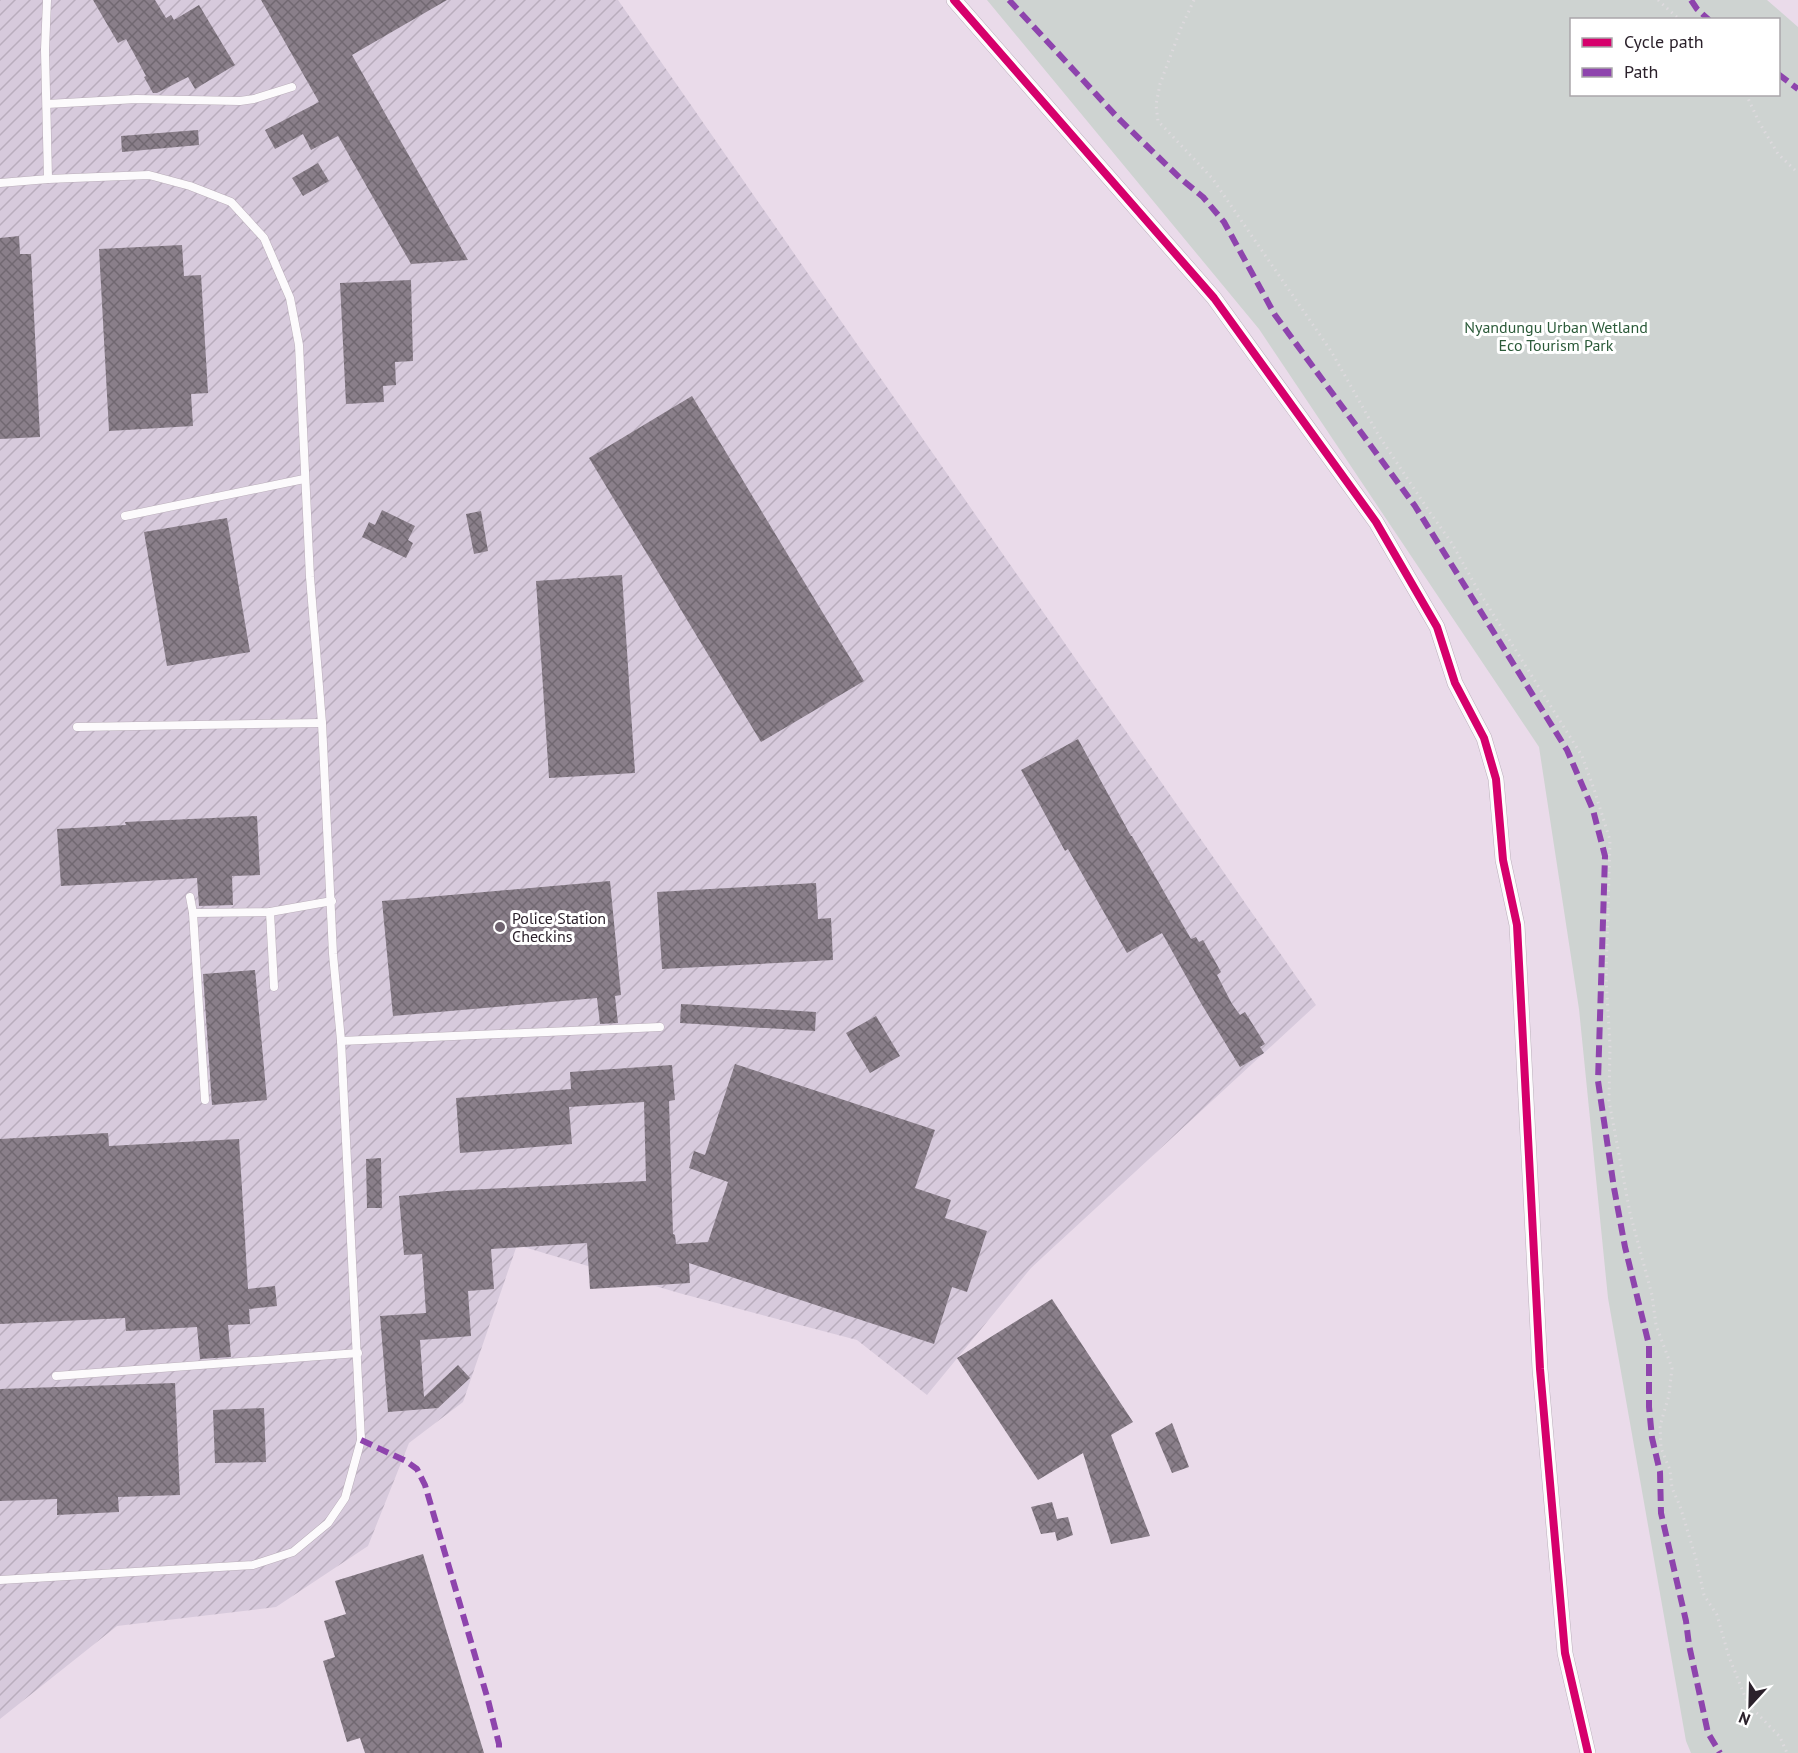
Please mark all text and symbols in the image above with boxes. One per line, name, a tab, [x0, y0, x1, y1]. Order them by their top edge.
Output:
legend	[1570, 18, 1780, 96]
text: Cycle path	[1624, 30, 1704, 53]
text: Path	[1624, 60, 1658, 83]
park label: Nyandungu Urban Wetland Eco Tourism Park	[1464, 317, 1648, 355]
place label: Police Station Checkins	[512, 908, 606, 946]
marker: Police Station Checkins	[493, 920, 507, 934]
north arrow	[1720, 1675, 1780, 1735]
text: N	[1736, 1708, 1753, 1730]

